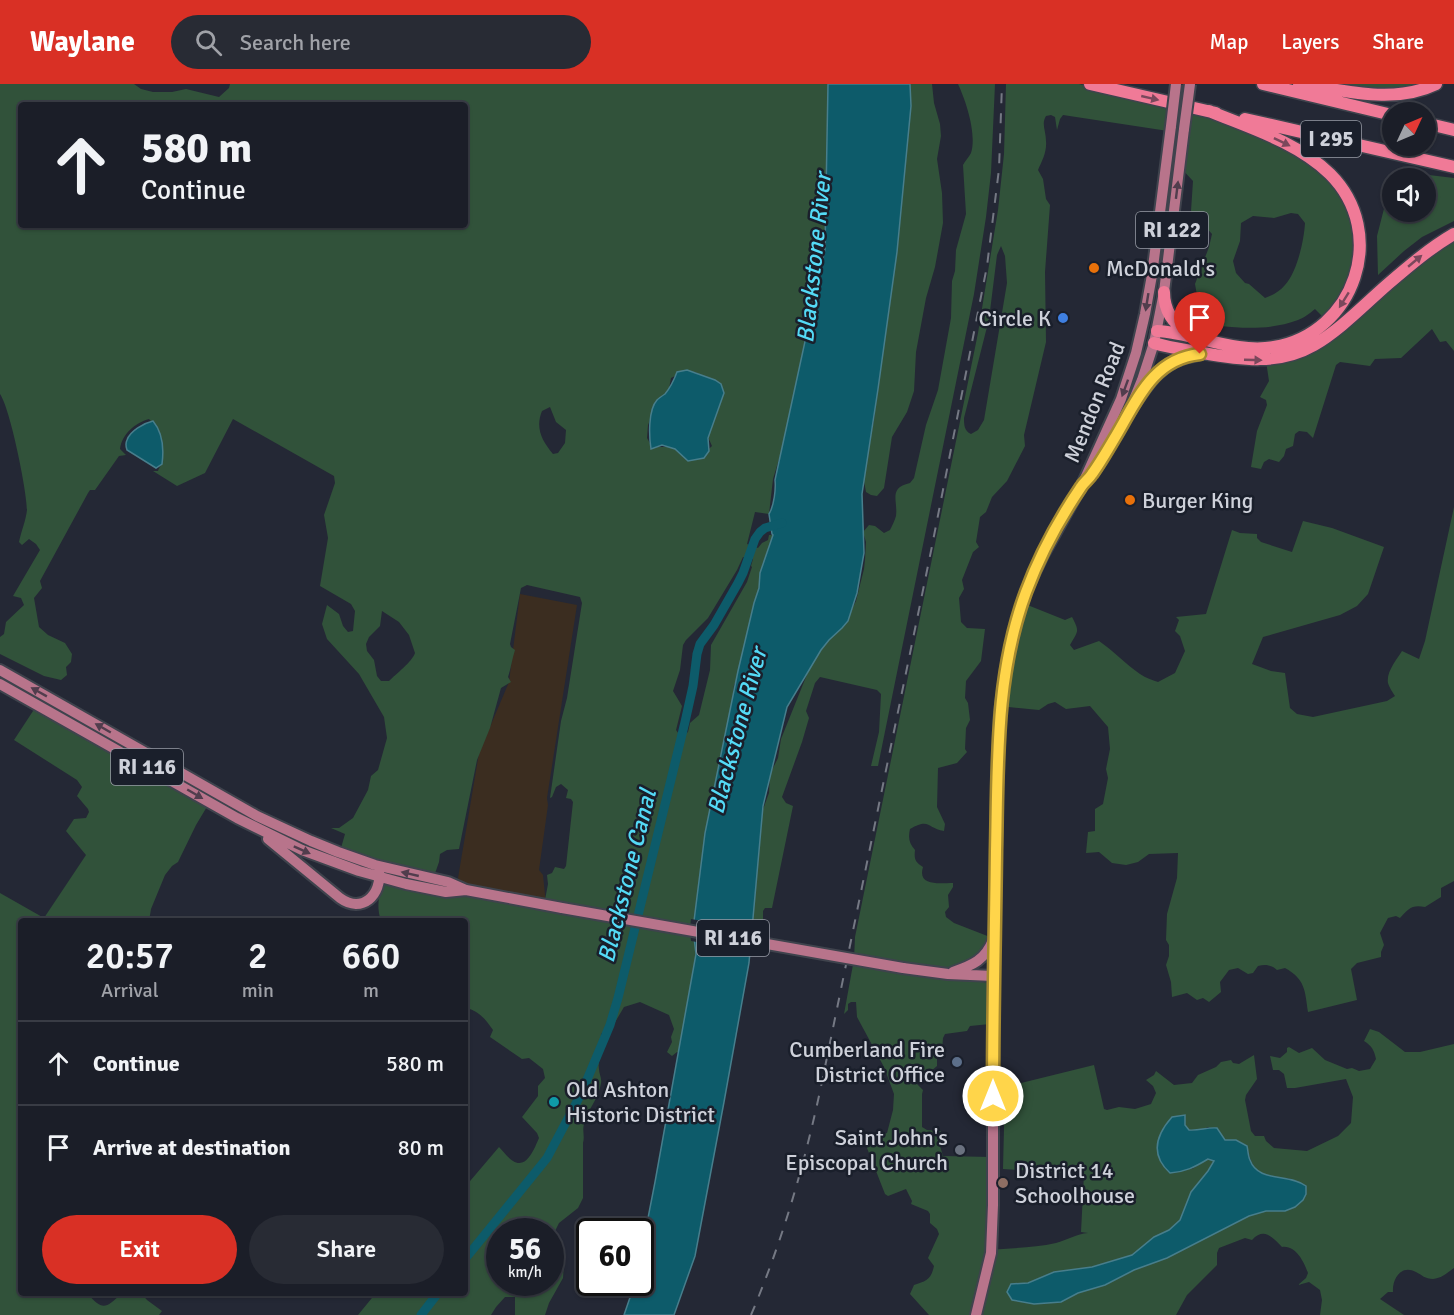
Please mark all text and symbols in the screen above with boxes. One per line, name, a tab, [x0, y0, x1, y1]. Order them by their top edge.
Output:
search box	[171, 15, 591, 69]
text: Waylane	[30, 25, 135, 59]
icon: search	[192, 26, 225, 59]
text: Search here	[240, 29, 351, 56]
text: Map	[1210, 29, 1248, 55]
text: Layers	[1281, 29, 1339, 55]
text: Share	[1372, 29, 1424, 55]
one-way arrow	[1141, 93, 1159, 103]
north arrow	[1382, 102, 1436, 156]
map controls	[1382, 102, 1436, 222]
road number: I 295	[1301, 121, 1361, 157]
text: 580 m	[141, 123, 252, 174]
icon: ahead	[42, 126, 120, 204]
one-way arrow	[1274, 137, 1291, 146]
water label: Blackstone River	[790, 168, 838, 344]
button: sound	[1382, 168, 1436, 222]
text: Continue	[141, 174, 246, 207]
one-way arrow	[1172, 180, 1181, 199]
road number: RI 122	[1136, 212, 1208, 248]
place label: McDonald's	[1106, 255, 1215, 282]
one-way arrow	[1407, 255, 1423, 268]
marker: McDonald's	[1087, 261, 1101, 275]
one-way arrow	[1143, 292, 1152, 311]
pin	[1174, 292, 1225, 354]
one-way arrow	[1338, 292, 1349, 308]
icon: arrive	[1183, 301, 1216, 334]
place label: Circle K	[979, 305, 1051, 332]
marker: Circle K	[1056, 311, 1070, 325]
street label: Mendon Road	[1058, 338, 1131, 466]
one-way arrow	[1243, 355, 1262, 364]
one-way arrow	[1119, 379, 1129, 397]
place label: Burger King	[1142, 487, 1254, 514]
marker: Burger King	[1123, 493, 1137, 507]
water label: Blackstone River	[700, 642, 774, 817]
one-way arrow	[30, 687, 47, 697]
one-way arrow	[95, 723, 111, 734]
road number: RI 116	[111, 749, 183, 785]
water label: Blackstone Canal	[591, 784, 663, 966]
one-way arrow	[187, 789, 204, 799]
one-way arrow	[293, 845, 311, 855]
one-way arrow	[401, 868, 420, 878]
road number: RI 116	[697, 920, 769, 956]
text: 20:57	[86, 934, 174, 979]
text: 2	[248, 934, 268, 979]
text: 660	[342, 934, 400, 979]
text: Arrival	[101, 978, 159, 1003]
text: min	[242, 978, 274, 1003]
text: m	[363, 978, 379, 1003]
place label: Cumberland Fire District Office	[789, 1036, 945, 1088]
icon: ahead	[42, 1047, 75, 1080]
text: Continue	[93, 1050, 180, 1077]
text: 580 m	[386, 1050, 444, 1077]
marker: Cumberland Fire District Office	[950, 1055, 964, 1069]
position arrow	[961, 1064, 1025, 1128]
place label: Old Ashton Historic District	[566, 1076, 715, 1128]
marker: Old Ashton Historic District	[547, 1095, 561, 1109]
place label: Saint John's Episcopal Church	[785, 1124, 948, 1176]
icon: arrive	[42, 1131, 75, 1164]
text: Arrive at destination	[93, 1134, 290, 1161]
text: 80 m	[398, 1134, 444, 1161]
marker: Saint John's Episcopal Church	[953, 1143, 967, 1157]
place label: District 14 Schoolhouse	[1015, 1157, 1135, 1209]
marker: District 14 Schoolhouse	[996, 1176, 1010, 1190]
button: Exit	[42, 1215, 237, 1284]
button: Share	[249, 1215, 444, 1284]
speed limit sign: 60	[576, 1218, 654, 1296]
text: 56	[509, 1231, 541, 1268]
text: km/h	[508, 1263, 542, 1281]

